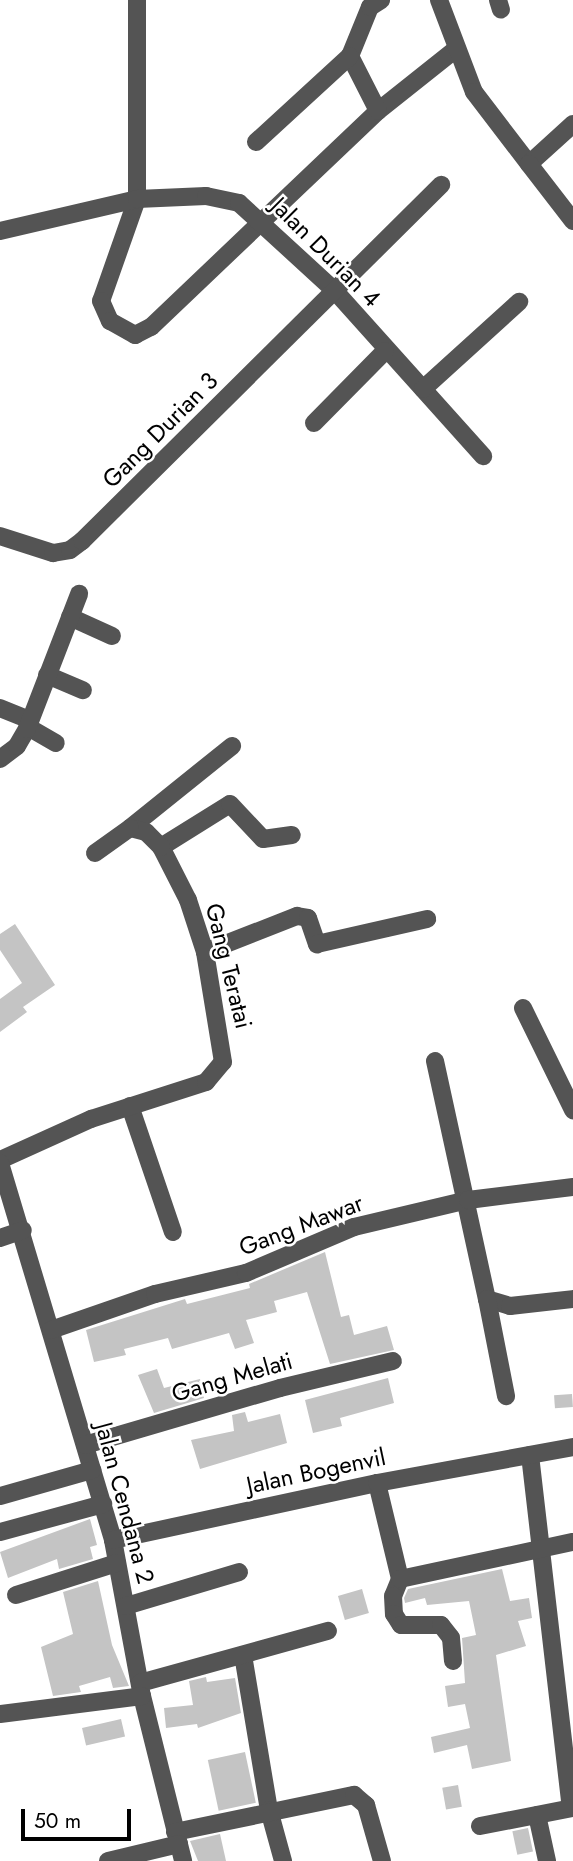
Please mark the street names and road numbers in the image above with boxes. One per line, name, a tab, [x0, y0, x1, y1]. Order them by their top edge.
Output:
street label: Jalan Durian 4	[265, 191, 387, 313]
street label: Gang Durian 3	[96, 366, 224, 494]
street label: Gang Teratai	[200, 900, 258, 1032]
street label: Gang Mawar	[235, 1188, 367, 1262]
street label: Gang Melati	[168, 1346, 296, 1408]
street label: Jalan Cendana 2	[90, 1419, 160, 1587]
street label: Jalan Bogenvil	[244, 1442, 388, 1500]

